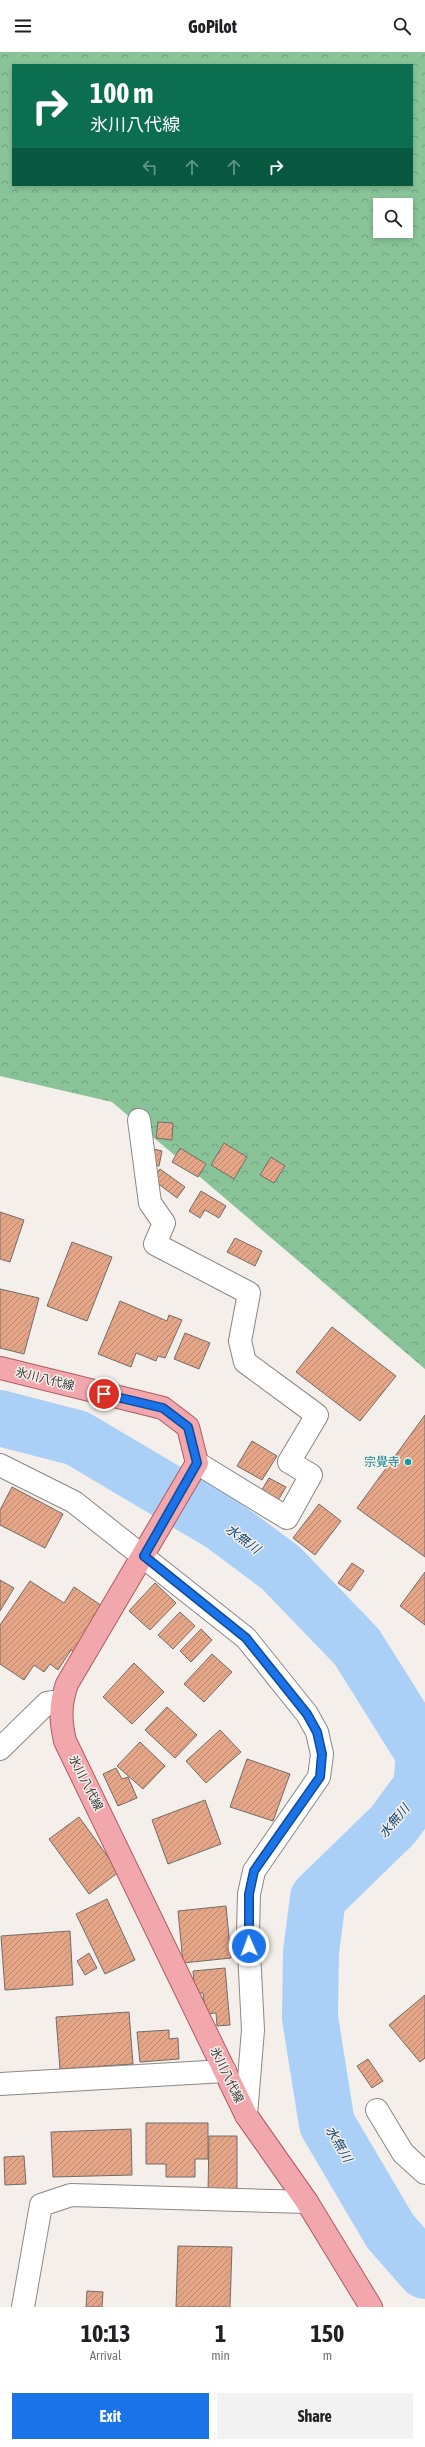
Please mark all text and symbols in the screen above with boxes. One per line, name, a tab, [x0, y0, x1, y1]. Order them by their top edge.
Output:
icon: menu	[12, 15, 34, 37]
icon: search	[391, 15, 413, 37]
text: GoPilot	[188, 16, 237, 37]
text: 100 m	[90, 77, 153, 109]
icon: right	[24, 80, 76, 132]
text: 氷川八代線	[90, 114, 180, 135]
icon: left	[139, 156, 161, 178]
icon: ahead	[181, 156, 203, 178]
icon: ahead	[223, 156, 245, 178]
icon: right	[265, 156, 287, 178]
map controls	[373, 198, 413, 238]
button: search	[373, 198, 413, 238]
street label: 氷川八代線	[14, 1365, 76, 1393]
pin	[87, 1377, 121, 1411]
icon: arrive	[93, 1383, 115, 1405]
place label: 宗覺寺	[364, 1455, 400, 1469]
marker: 宗覺寺	[403, 1457, 413, 1467]
water label: 水無川	[223, 1521, 265, 1558]
street label: 氷川八代線	[66, 1753, 106, 1813]
water label: 水無川	[376, 1800, 414, 1841]
position arrow	[228, 1925, 270, 1967]
street label: 氷川八代線	[208, 2045, 246, 2105]
water label: 水無川	[323, 2123, 356, 2166]
text: 10:13	[81, 2320, 131, 2347]
text: 1	[215, 2320, 226, 2347]
text: 150	[311, 2320, 344, 2347]
text: Arrival	[90, 2348, 121, 2363]
text: min	[211, 2348, 230, 2363]
text: m	[323, 2348, 332, 2363]
button: Exit	[12, 2393, 209, 2439]
button: Share	[217, 2393, 413, 2439]

